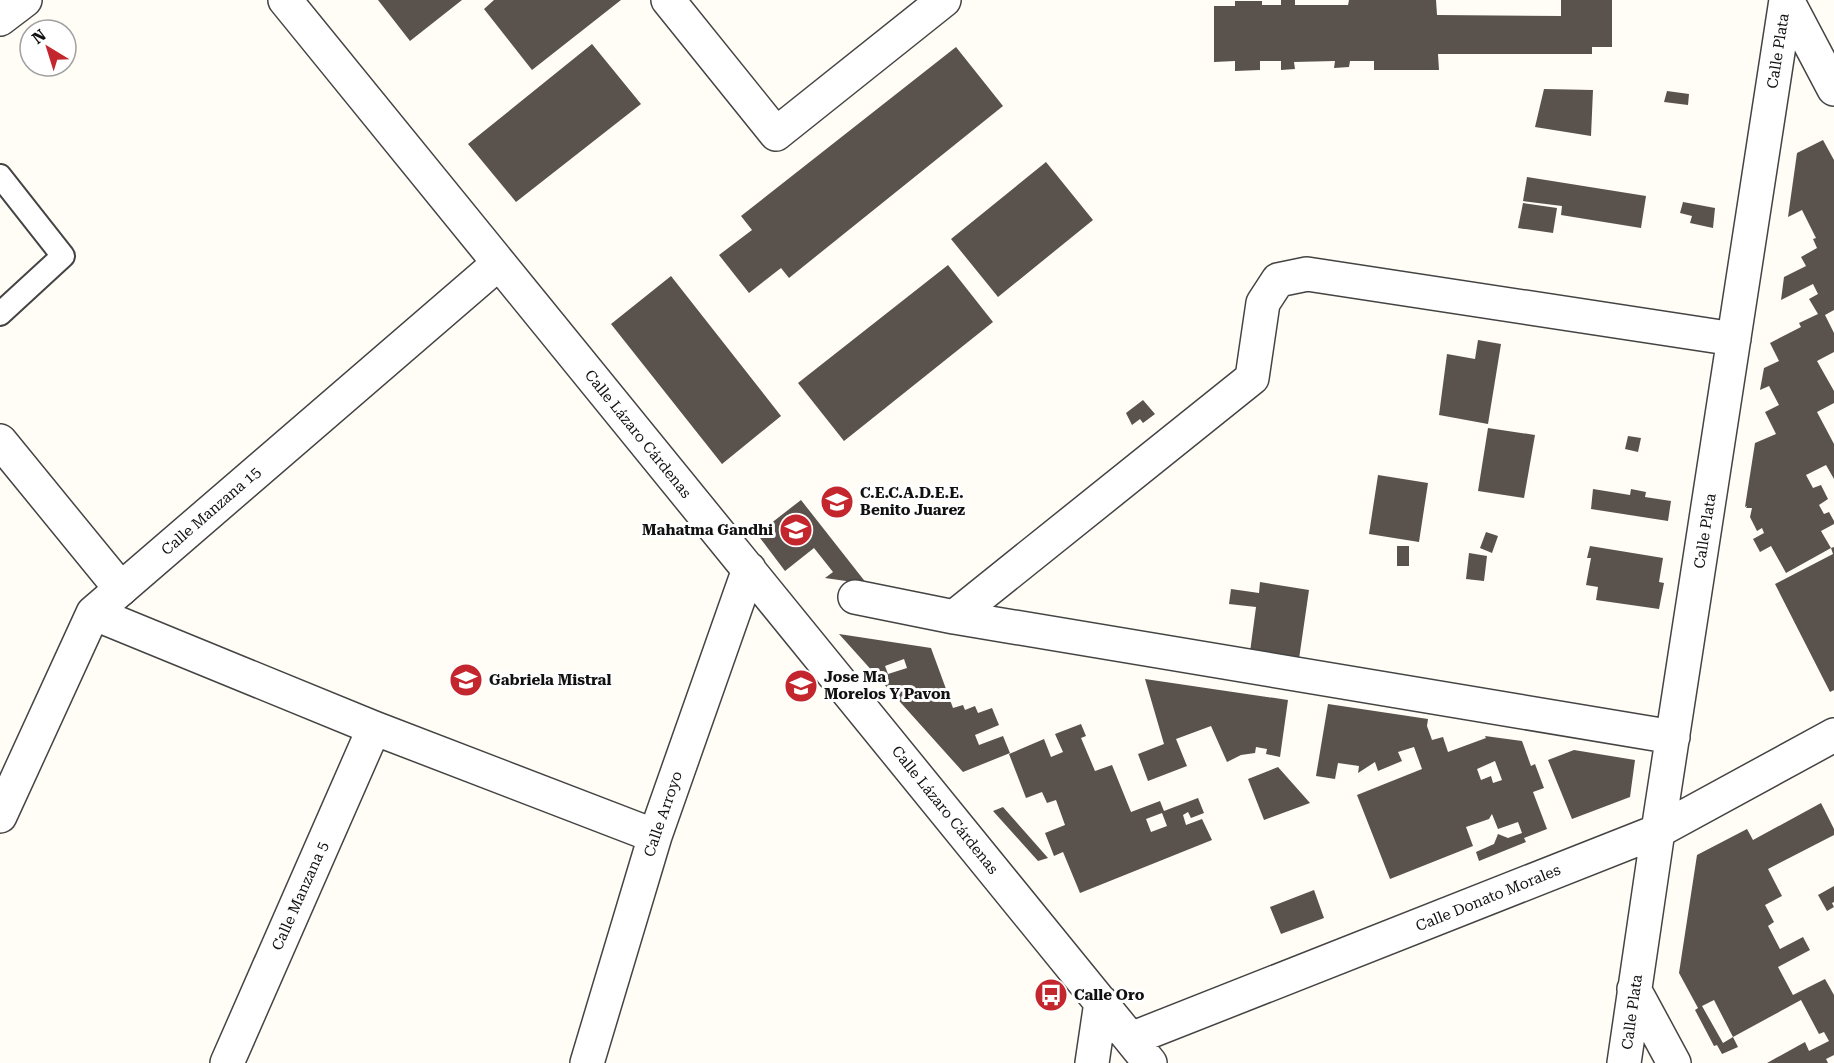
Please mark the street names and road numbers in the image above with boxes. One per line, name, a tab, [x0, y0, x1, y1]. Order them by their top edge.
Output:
street label: Calle Plata	[1763, 12, 1793, 90]
street label: Calle Lázaro Cárdenas	[581, 366, 695, 502]
street label: Calle Manzana 15	[158, 463, 264, 559]
street label: Calle Plata	[1690, 492, 1720, 570]
street label: Calle Lázaro Cárdenas	[888, 742, 1002, 878]
street label: Calle Arroyo	[640, 769, 686, 859]
street label: Calle Manzana 5	[268, 839, 332, 953]
street label: Calle Donato Morales	[1413, 861, 1563, 935]
street label: Calle Plata	[1618, 973, 1646, 1051]

